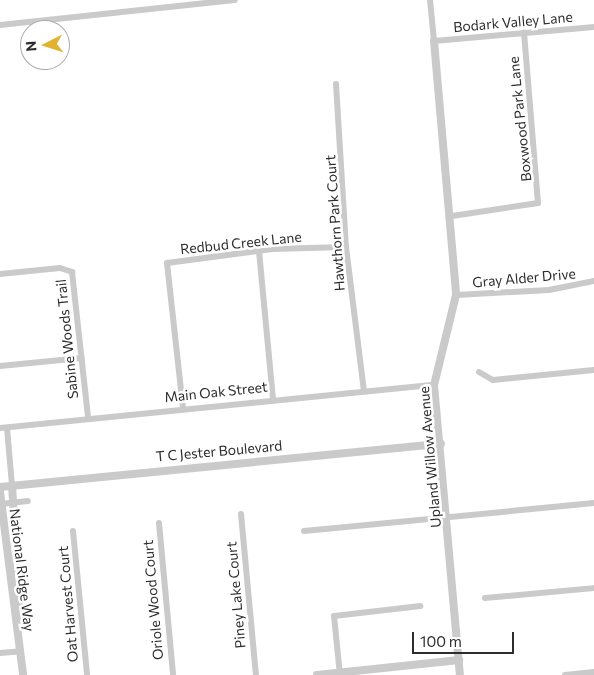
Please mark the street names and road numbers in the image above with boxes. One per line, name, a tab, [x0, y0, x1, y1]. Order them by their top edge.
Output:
street label: Bodark Valley Lane	[453, 8, 573, 36]
street label: Boxwood Park Lane	[505, 56, 535, 182]
street label: Hawthorn Park Court	[322, 154, 348, 292]
street label: Redbud Creek Lane	[179, 228, 303, 258]
street label: Gray Alder Drive	[472, 265, 576, 291]
street label: Sabine Woods Trail	[52, 278, 82, 400]
street label: Main Oak Street	[164, 378, 268, 406]
street label: Upland Willow Avenue	[415, 386, 445, 528]
street label: T C Jester Boulevard	[155, 437, 283, 465]
street label: National Ridge Way	[6, 508, 38, 632]
street label: Oriole Wood Court	[139, 539, 167, 661]
street label: Piney Lake Court	[223, 541, 249, 649]
street label: Oat Harvest Court	[55, 545, 81, 663]

